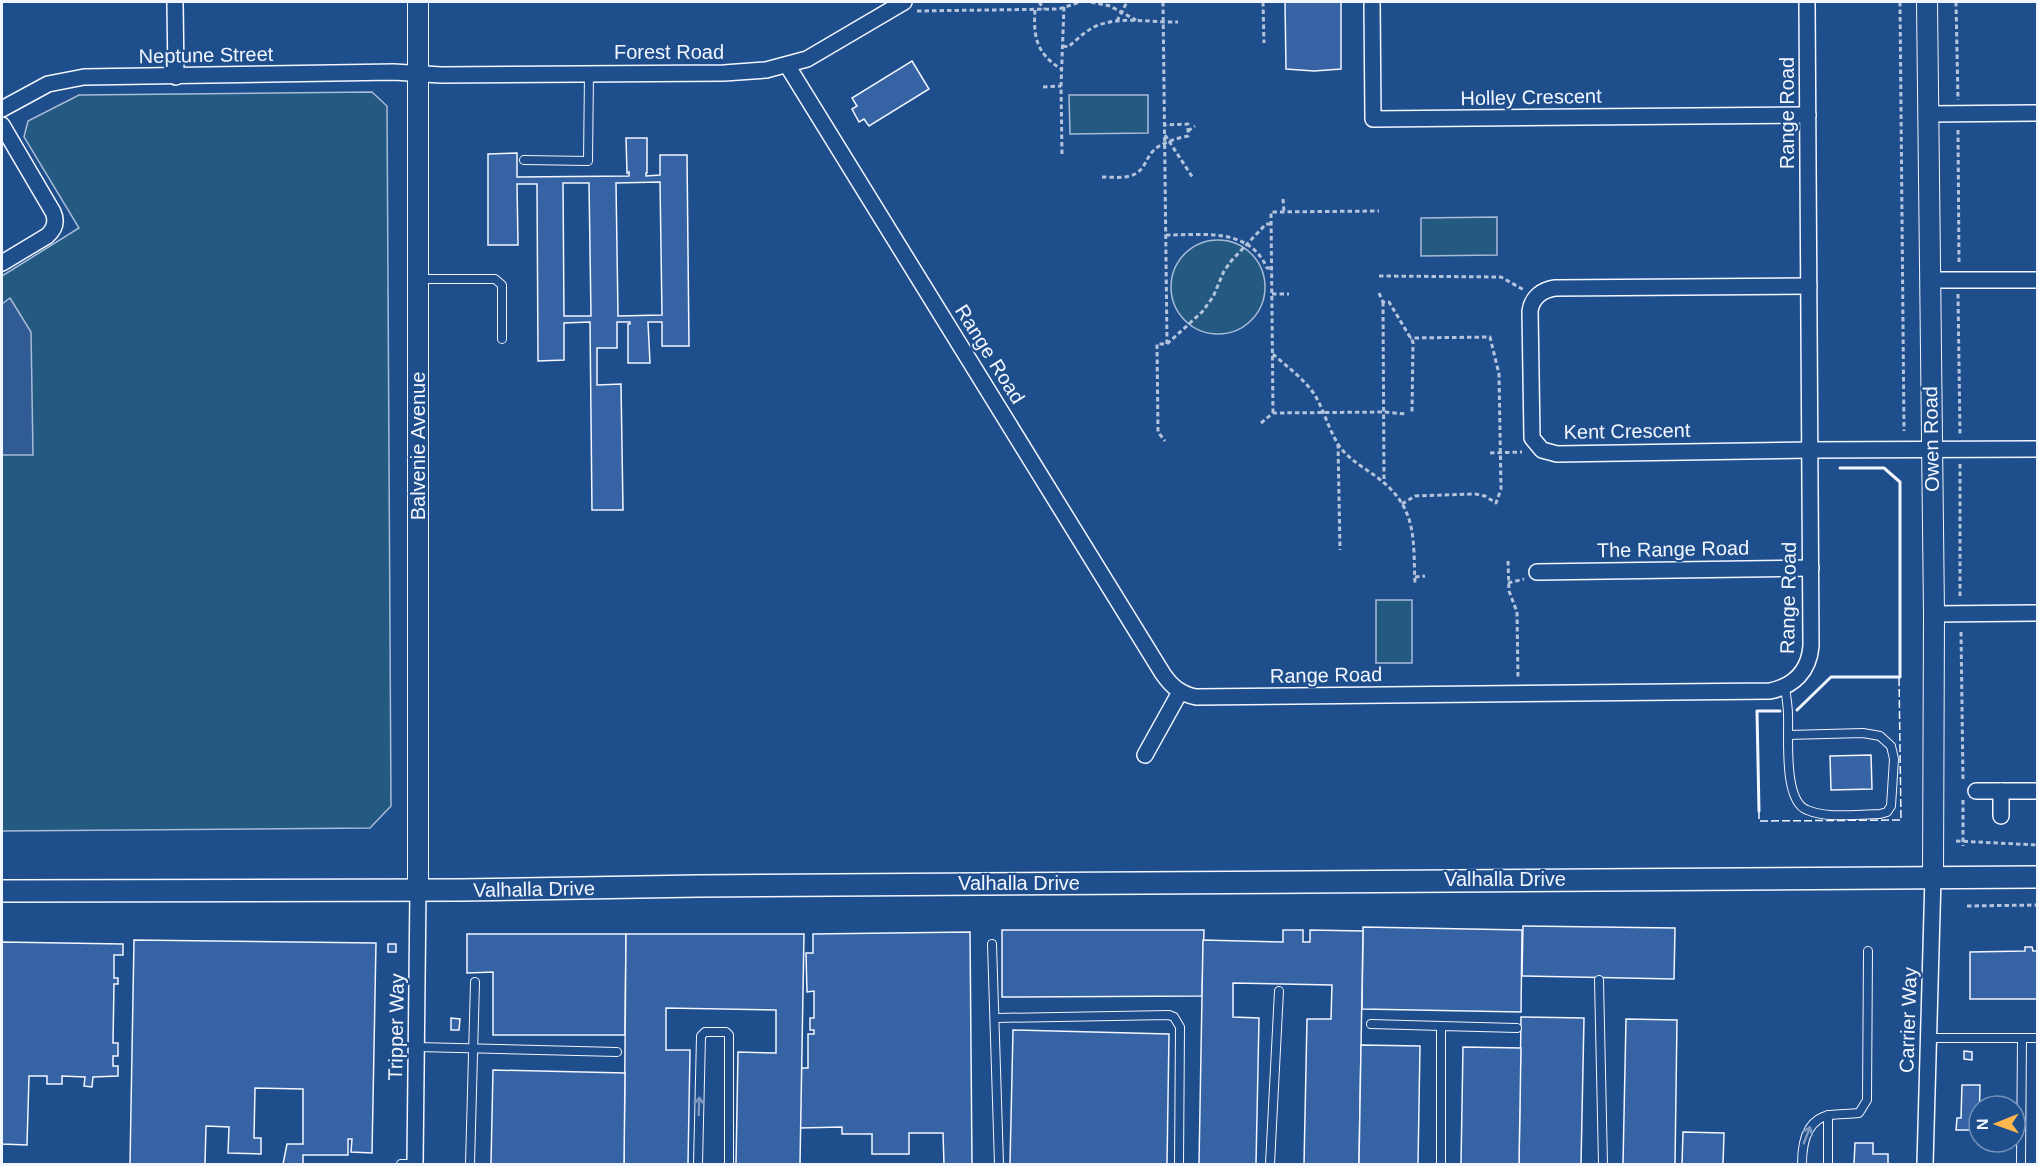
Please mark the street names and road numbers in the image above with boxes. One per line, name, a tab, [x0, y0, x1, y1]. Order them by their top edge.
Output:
street label: Forest Road	[614, 41, 724, 63]
street label: Neptune Street	[139, 43, 274, 67]
street label: Range Road	[1776, 57, 1798, 169]
street label: Holley Crescent	[1460, 85, 1602, 109]
street label: Range Road	[951, 301, 1029, 407]
street label: Balvenie Avenue	[407, 372, 429, 520]
street label: Owen Road	[1919, 386, 1943, 492]
street label: Kent Crescent	[1563, 419, 1691, 443]
street label: The Range Road	[1597, 537, 1749, 561]
street label: Range Road	[1776, 542, 1800, 654]
street label: Range Road	[1270, 663, 1382, 687]
street label: Valhalla Drive	[1444, 868, 1566, 890]
street label: Valhalla Drive	[958, 872, 1080, 894]
street label: Valhalla Drive	[473, 877, 595, 901]
street label: Carrier Way	[1895, 967, 1921, 1073]
street label: Tripper Way	[384, 973, 408, 1081]

